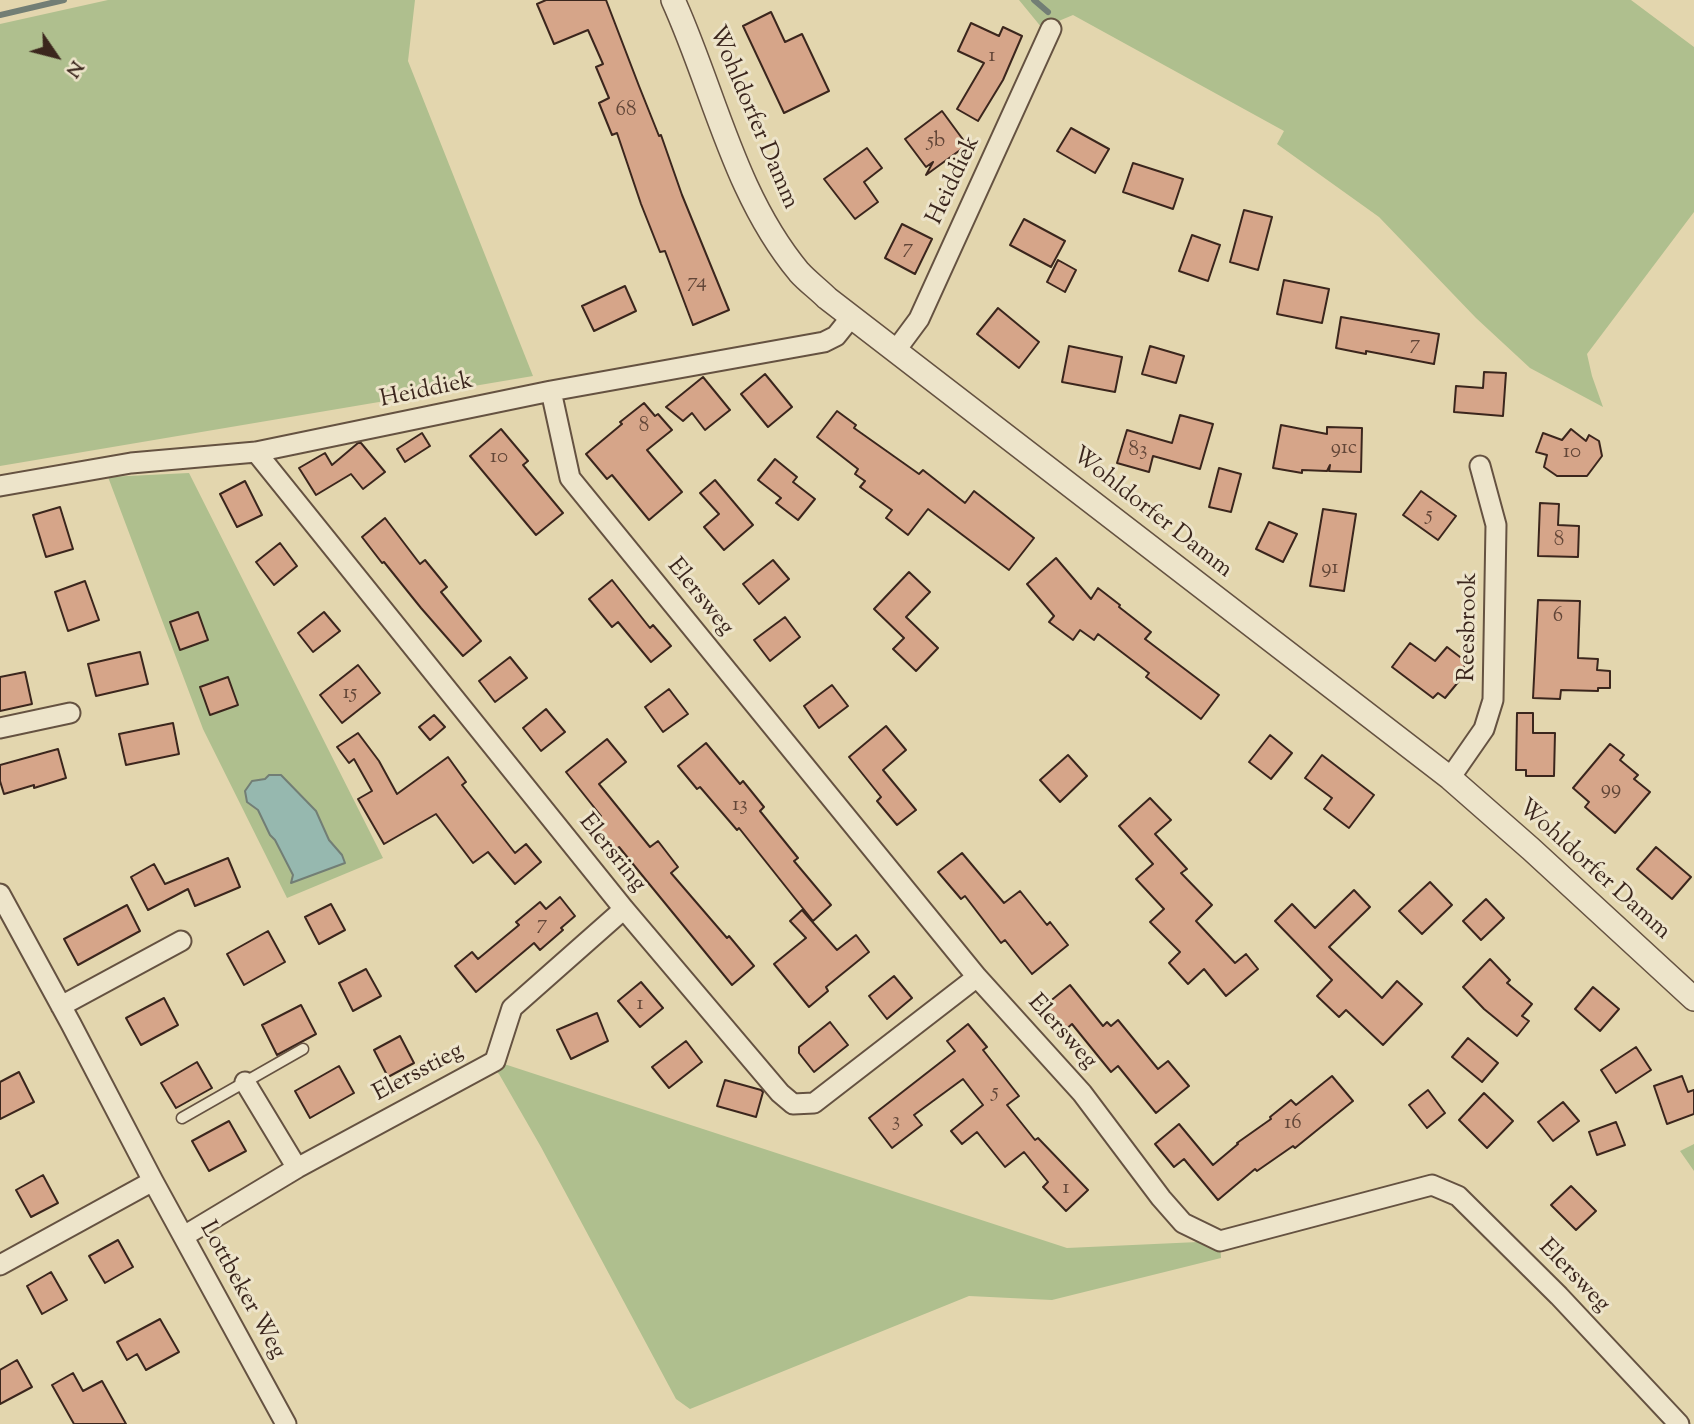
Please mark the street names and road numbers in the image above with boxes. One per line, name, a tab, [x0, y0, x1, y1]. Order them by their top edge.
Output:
street label: Wohldorfer Damm	[700, 22, 804, 214]
street label: Heiddiek	[922, 132, 988, 230]
street label: Heiddiek	[378, 368, 476, 416]
street label: Wohldorfer Damm	[1065, 442, 1237, 586]
street label: Elersweg	[659, 554, 739, 642]
street label: Reesbrook	[1455, 572, 1485, 682]
street label: Wohldorfer Damm	[1510, 795, 1676, 947]
street label: Elersring	[571, 809, 651, 899]
street label: Elersweg	[1020, 990, 1102, 1076]
street label: Elersstieg	[369, 1038, 469, 1110]
street label: Lottbeker Weg	[191, 1217, 291, 1365]
street label: Elersweg	[1531, 1234, 1615, 1320]

